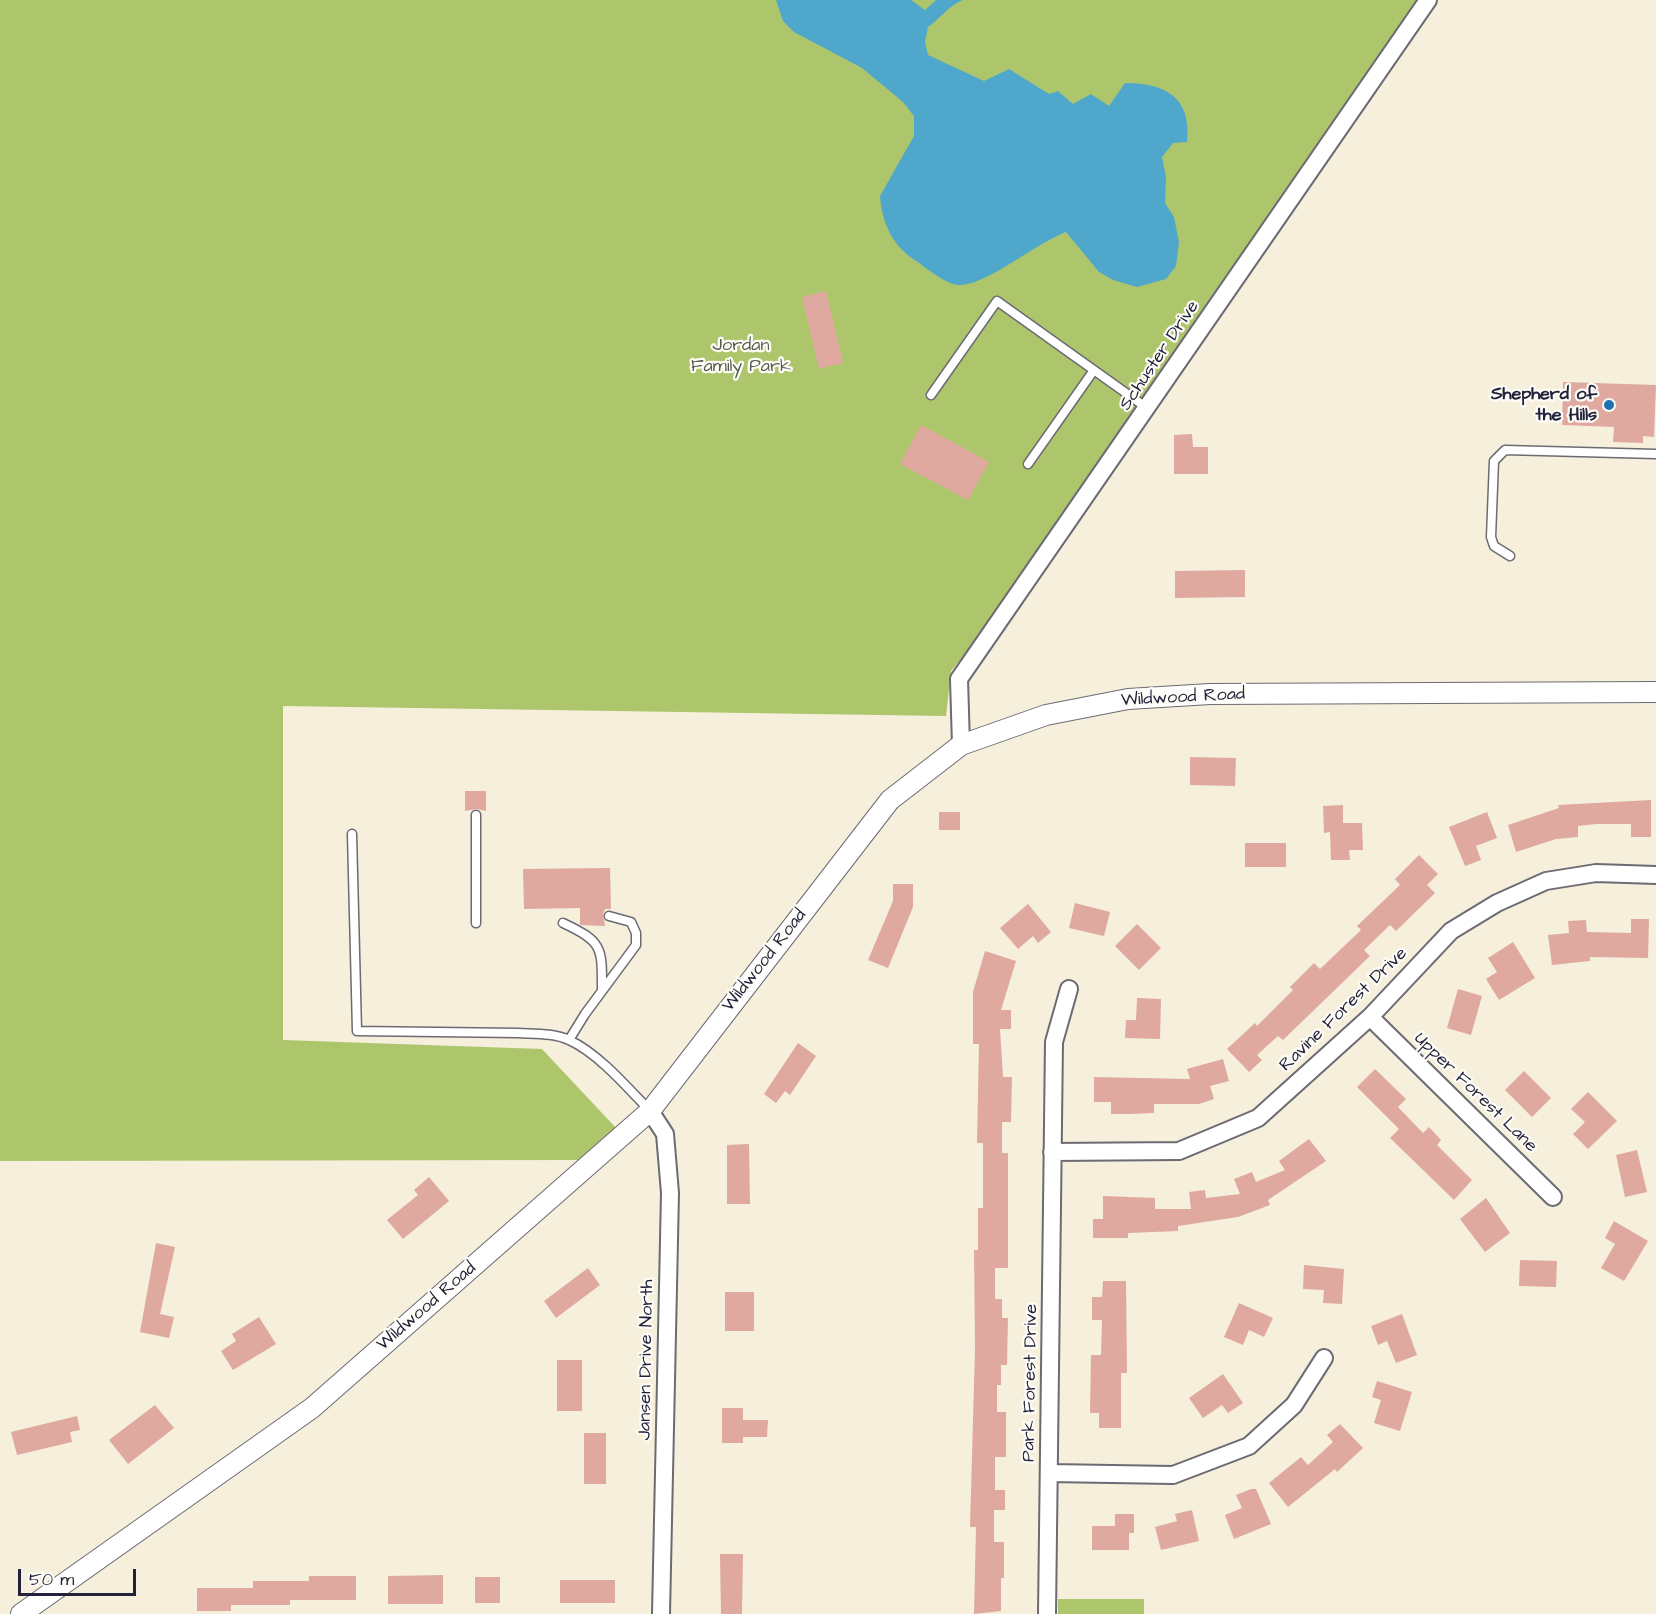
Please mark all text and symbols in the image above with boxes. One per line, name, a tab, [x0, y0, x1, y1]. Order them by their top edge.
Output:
street label: Schuster Drive	[1115, 297, 1205, 415]
park label: Jordan Family Park	[691, 335, 791, 378]
place label: Shepherd of the Hills	[1491, 384, 1597, 426]
marker: Shepherd of the Hills	[1602, 398, 1616, 412]
street label: Wildwood Road	[1120, 684, 1246, 712]
street label: Wildwood Road	[718, 905, 812, 1017]
street label: Ravine Forest Drive	[1276, 943, 1412, 1077]
street label: Upper Forest Lane	[1409, 1029, 1541, 1157]
street label: Wildwood Road	[373, 1258, 481, 1356]
street label: Jansen Drive North	[635, 1279, 659, 1441]
street label: Park Forest Drive	[1019, 1304, 1043, 1462]
scale bar	[21, 1557, 140, 1595]
text: 50 m	[29, 1567, 74, 1592]

